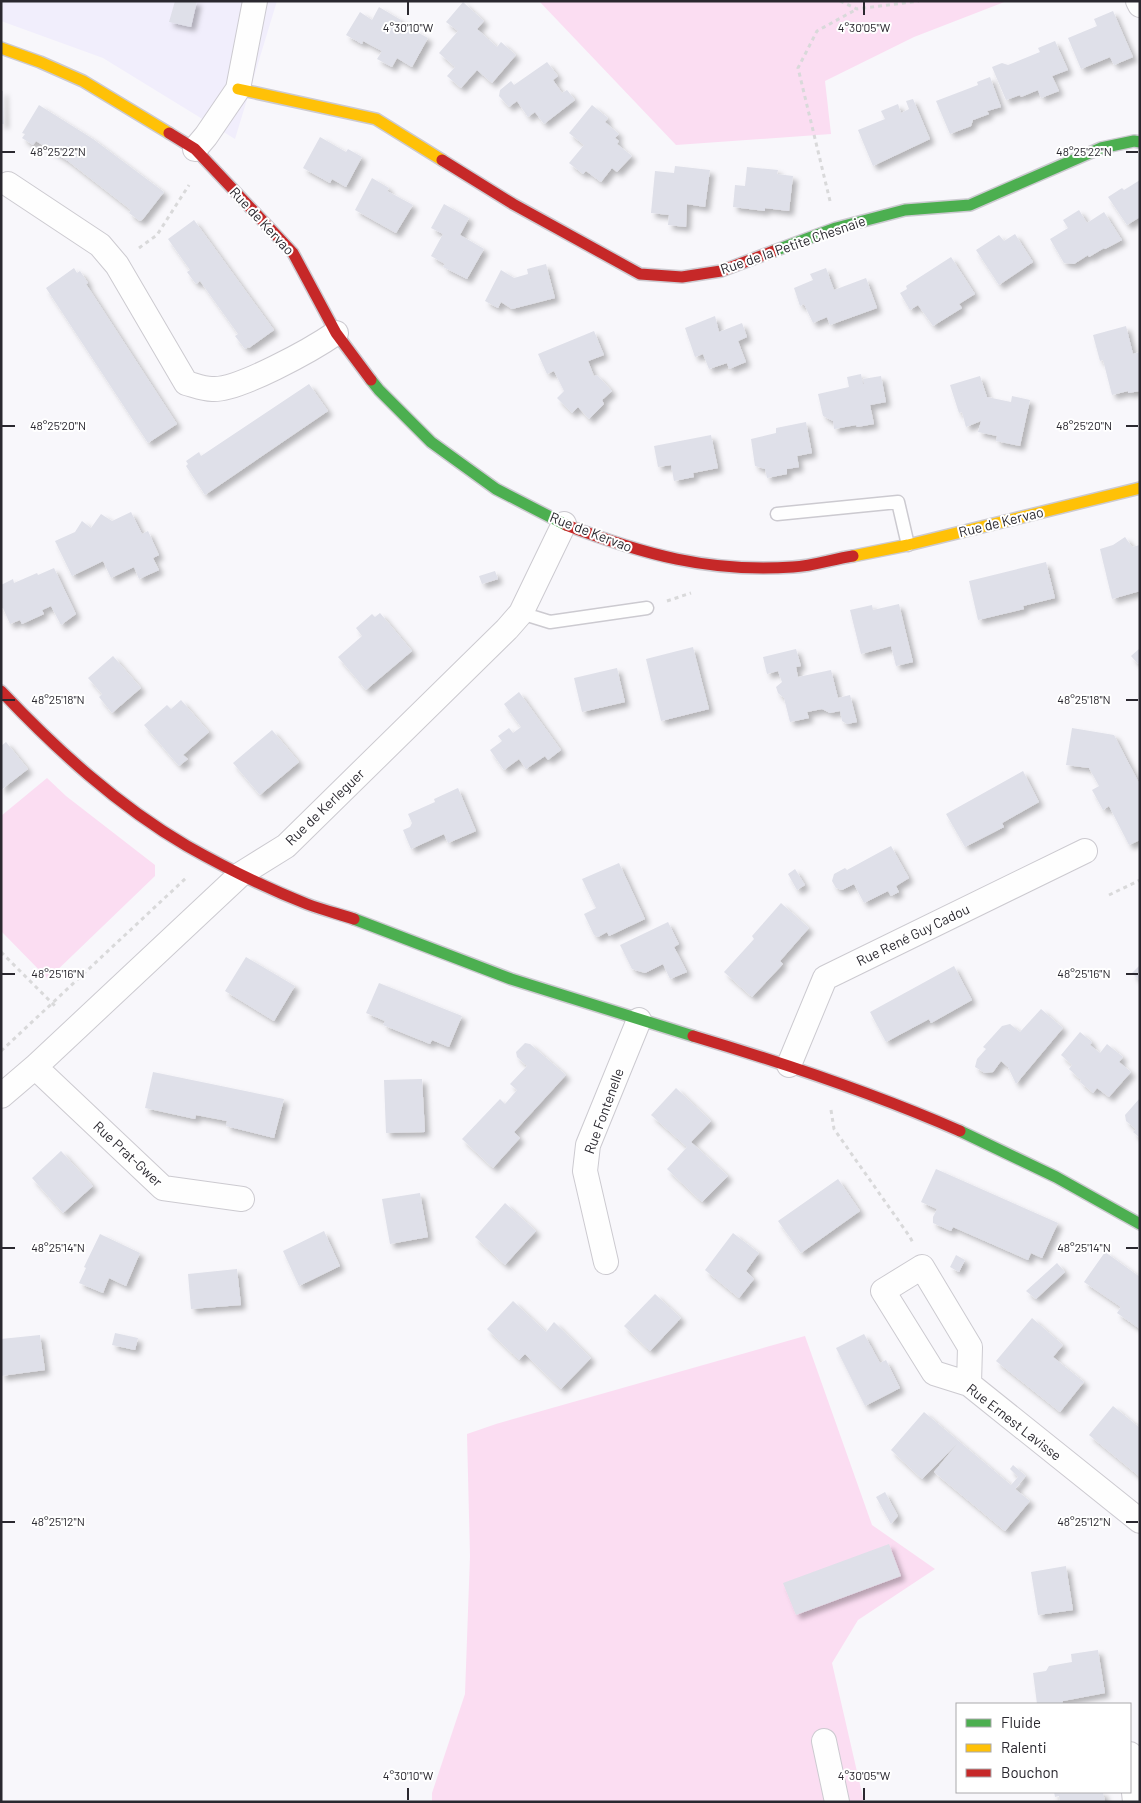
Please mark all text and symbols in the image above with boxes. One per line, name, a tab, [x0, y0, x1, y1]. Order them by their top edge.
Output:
text: 4°30'10"W	[383, 20, 434, 34]
text: 4°30'05"W	[838, 20, 891, 34]
text: 48°25'22"N	[30, 144, 86, 158]
text: 48°25'22"N	[1056, 144, 1112, 158]
street label: Rue de Kervao	[227, 183, 298, 258]
street label: Rue de la Petite Chesnaie	[718, 212, 868, 277]
text: 48°25'20"N	[30, 418, 86, 432]
text: 48°25'20"N	[1056, 418, 1112, 432]
street label: Rue de Kervao	[957, 503, 1045, 540]
street label: Rue de Kervao	[548, 508, 635, 555]
text: 48°25'18"N	[31, 692, 85, 706]
text: 48°25'18"N	[1057, 692, 1111, 706]
street label: Rue de Kerleguer	[282, 765, 368, 849]
street label: Rue René Guy Cadou	[853, 900, 972, 969]
text: 48°25'16"N	[31, 966, 85, 980]
text: 48°25'16"N	[1057, 966, 1111, 980]
street label: Rue Fontenelle	[580, 1066, 627, 1156]
street label: Rue Prat-Gwer	[90, 1117, 166, 1190]
text: 48°25'14"N	[31, 1240, 85, 1254]
text: 48°25'14"N	[1057, 1240, 1111, 1254]
street label: Rue Ernest Lavisse	[964, 1379, 1065, 1464]
text: 48°25'12"N	[31, 1514, 85, 1528]
text: 48°25'12"N	[1057, 1514, 1111, 1528]
legend	[956, 1703, 1131, 1793]
text: Fluide	[1001, 1713, 1041, 1731]
text: Ralenti	[1001, 1738, 1047, 1756]
text: Bouchon	[1001, 1763, 1059, 1781]
text: 4°30'10"W	[383, 1768, 434, 1782]
text: 4°30'05"W	[838, 1768, 891, 1782]

